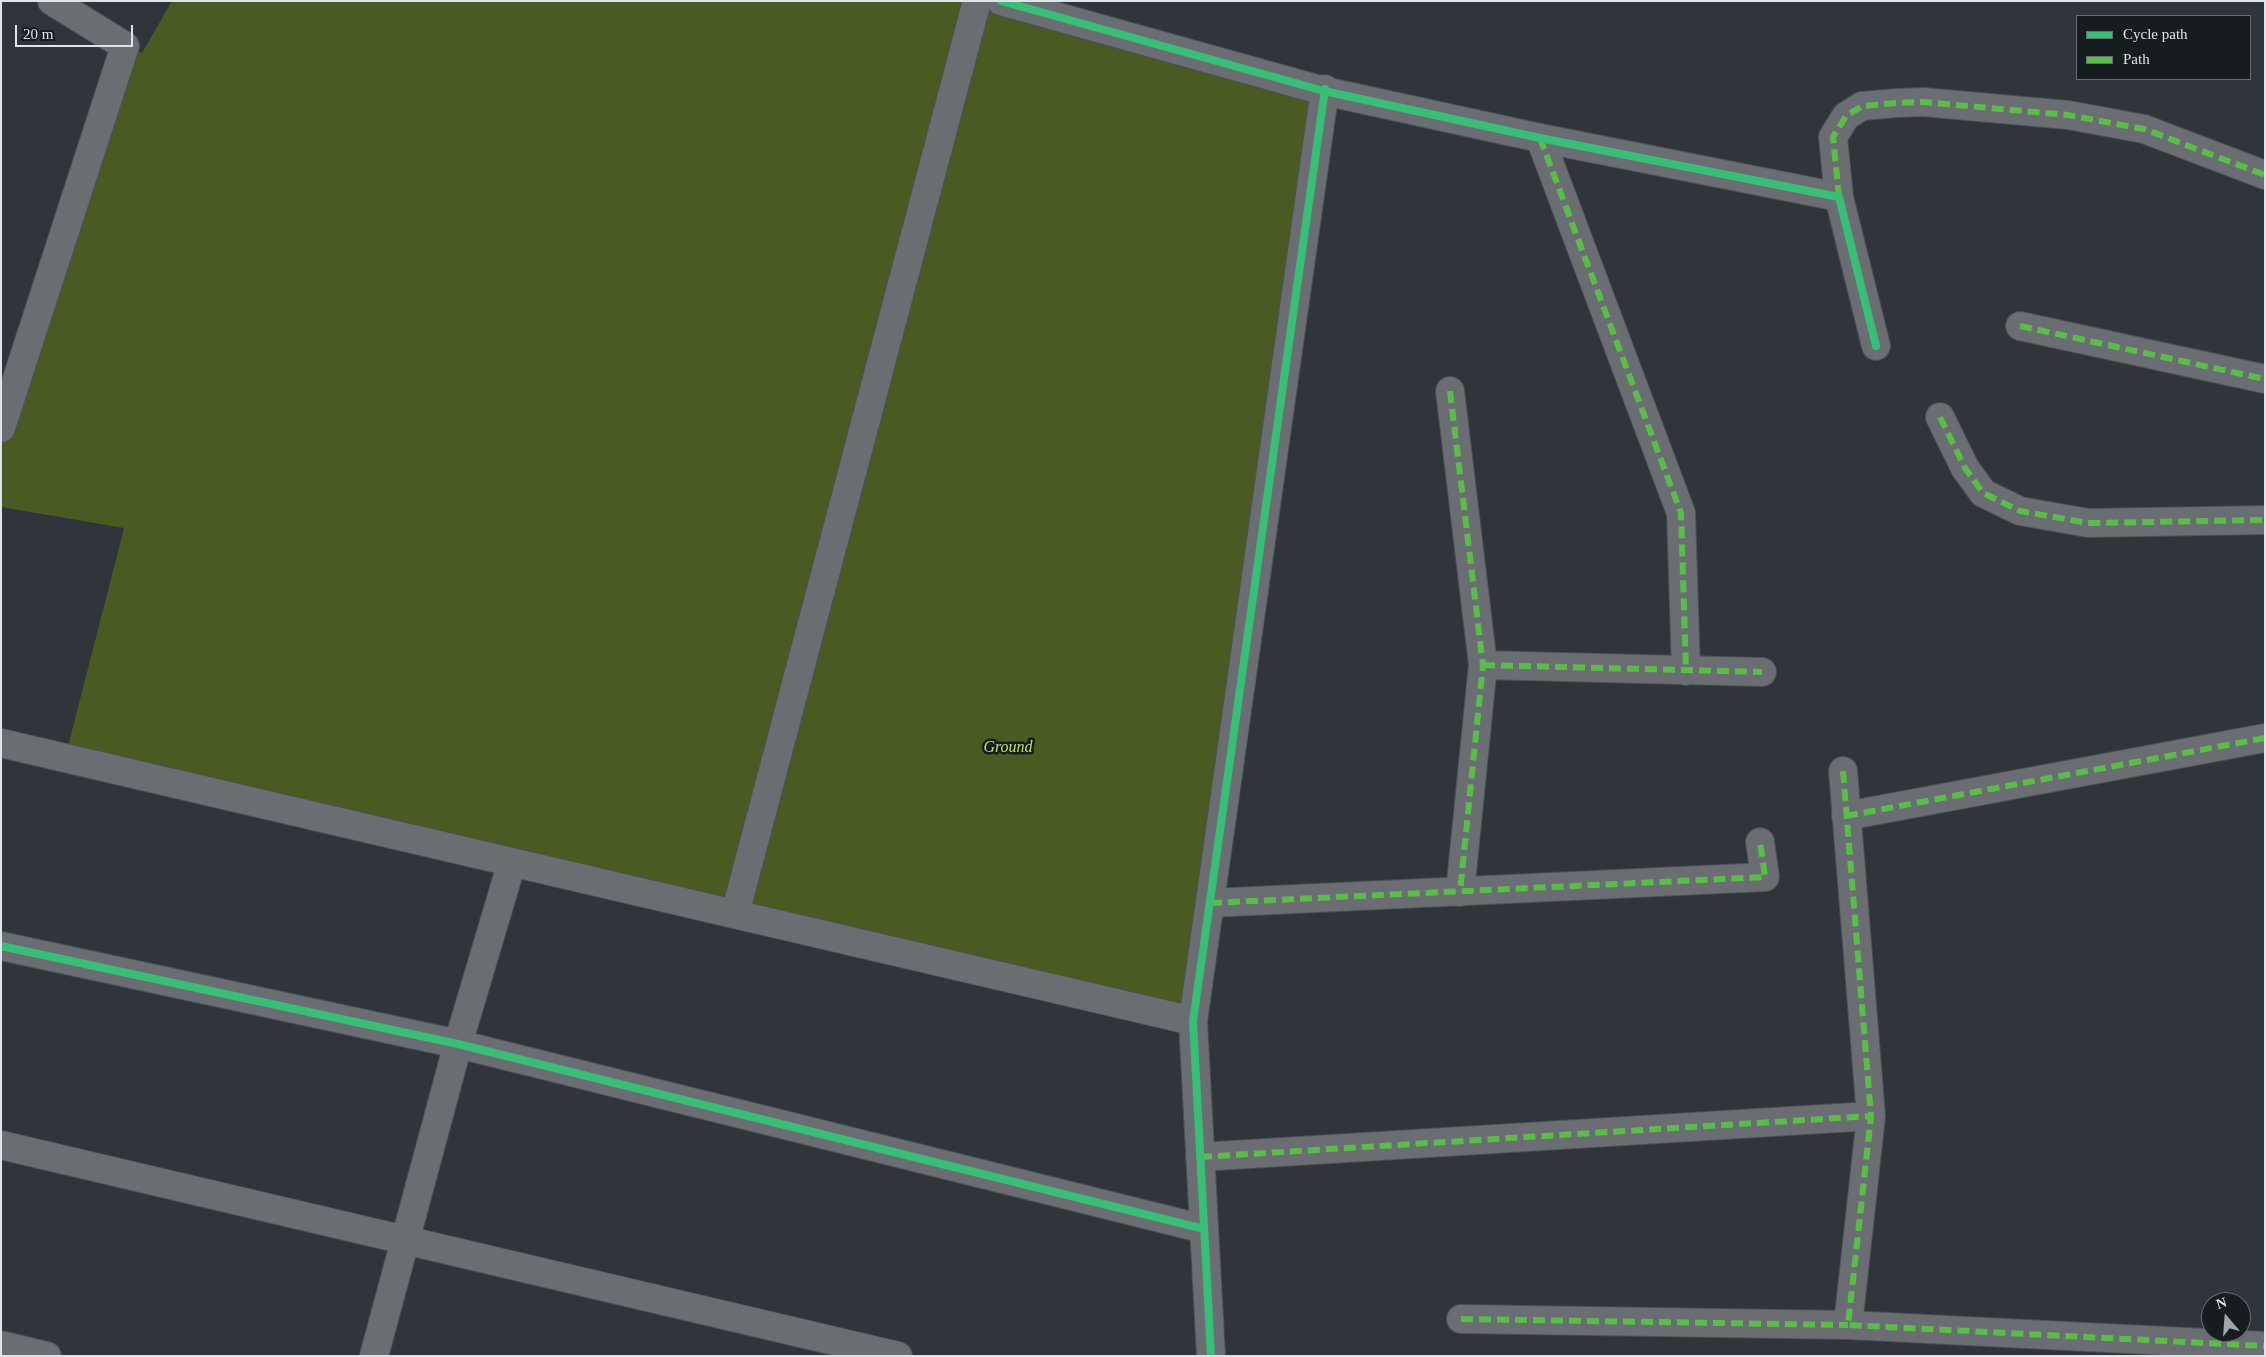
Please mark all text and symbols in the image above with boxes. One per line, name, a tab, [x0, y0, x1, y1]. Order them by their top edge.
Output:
scale bar	[18, 15, 135, 47]
legend	[2076, 15, 2251, 80]
text: 20 m	[23, 26, 53, 42]
text: Cycle path	[2123, 26, 2188, 42]
text: Path	[2123, 51, 2150, 67]
park label: Ground	[983, 738, 1033, 758]
north arrow	[2201, 1292, 2251, 1342]
text: N	[2214, 1295, 2229, 1312]

